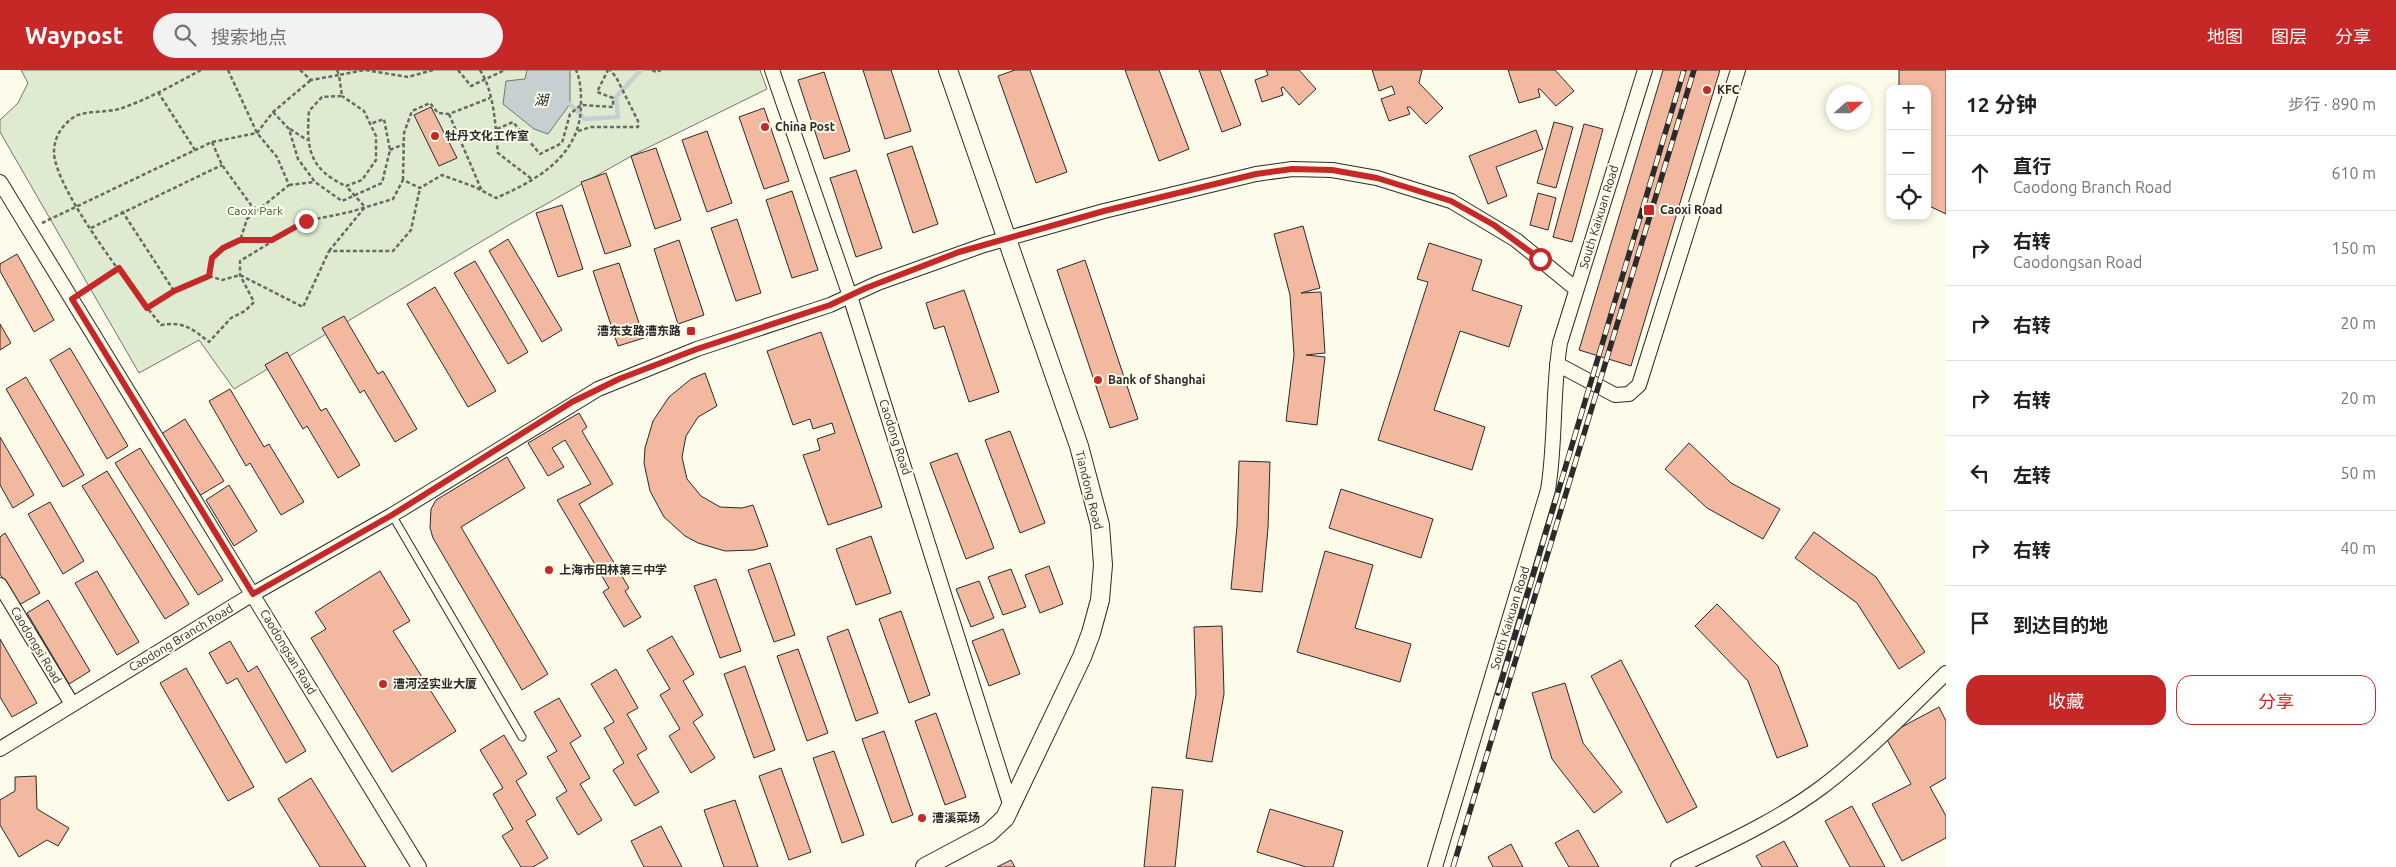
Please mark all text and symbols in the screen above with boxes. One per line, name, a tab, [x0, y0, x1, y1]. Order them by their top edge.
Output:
search box	[153, 13, 503, 58]
icon: search	[171, 21, 199, 49]
text: Waypost	[25, 22, 123, 49]
text: 搜索地点	[211, 26, 287, 48]
text: 地图	[2207, 26, 2243, 46]
text: 图层	[2271, 26, 2307, 46]
text: 分享	[2335, 26, 2371, 46]
place label: KFC	[1717, 83, 1740, 96]
marker: KFC	[1701, 84, 1713, 96]
north arrow	[1826, 85, 1871, 130]
map controls	[1886, 85, 1931, 220]
button: +	[1886, 85, 1931, 130]
water label: 湖	[534, 92, 550, 108]
text: 12 分钟	[1966, 92, 2037, 116]
text: 步行 · 890 m	[2288, 95, 2376, 113]
place label: China Post	[775, 120, 835, 133]
marker: China Post	[759, 121, 771, 133]
place label: 牡丹文化工作室	[445, 129, 529, 142]
marker: 牡丹文化工作室	[429, 130, 441, 142]
button: −	[1886, 130, 1931, 175]
text: 直行	[2013, 155, 2051, 177]
icon: ahead	[1966, 159, 1994, 187]
street label: South Kaixuan Road	[1577, 164, 1620, 270]
text: 610 m	[2331, 164, 2376, 182]
button: locate	[1886, 175, 1931, 220]
text: Caodong Branch Road	[2013, 178, 2172, 196]
marker: Caoxi Road	[1642, 203, 1656, 217]
place label: Caoxi Road	[1660, 203, 1723, 216]
park label: Caoxi Park	[227, 204, 283, 217]
route end	[295, 210, 318, 233]
text: 右转	[2013, 230, 2051, 252]
icon: right	[1966, 234, 1994, 262]
text: 150 m	[2331, 239, 2376, 257]
route start	[1529, 248, 1552, 271]
text: Caodongsan Road	[2013, 253, 2142, 271]
icon: right	[1966, 309, 1994, 337]
text: 右转	[2013, 314, 2051, 336]
text: 20 m	[2340, 314, 2376, 332]
place label: 漕东支路漕东路	[597, 324, 681, 337]
marker: 漕东支路漕东路	[685, 325, 697, 337]
place label: Bank of Shanghai	[1108, 373, 1205, 386]
marker: Bank of Shanghai	[1092, 374, 1104, 386]
icon: right	[1966, 384, 1994, 412]
text: 右转	[2013, 389, 2051, 411]
text: 20 m	[2340, 389, 2376, 407]
street label: Caodong Road	[877, 397, 914, 476]
street label: Tiandong Road	[1073, 449, 1106, 531]
icon: left	[1966, 459, 1994, 487]
text: 左转	[2013, 464, 2051, 486]
text: 50 m	[2340, 464, 2376, 482]
icon: right	[1966, 534, 1994, 562]
text: 右转	[2013, 539, 2051, 561]
text: 40 m	[2340, 539, 2376, 557]
place label: 上海市田林第三中学	[559, 563, 667, 576]
marker: 上海市田林第三中学	[543, 564, 555, 576]
street label: South Kaixuan Road	[1488, 565, 1531, 671]
street label: Caodong Branch Road	[126, 601, 235, 674]
street label: Caodongsi Road	[8, 604, 64, 685]
street label: Caodongsan Road	[258, 607, 319, 697]
icon: arrive	[1966, 609, 1994, 637]
text: 到达目的地	[2013, 614, 2108, 636]
button: 收藏	[1966, 675, 2166, 725]
button: 分享	[2176, 675, 2376, 725]
place label: 漕河泾实业大厦	[393, 677, 477, 690]
marker: 漕河泾实业大厦	[377, 678, 389, 690]
place label: 漕溪菜场	[932, 811, 980, 824]
marker: 漕溪菜场	[916, 812, 928, 824]

